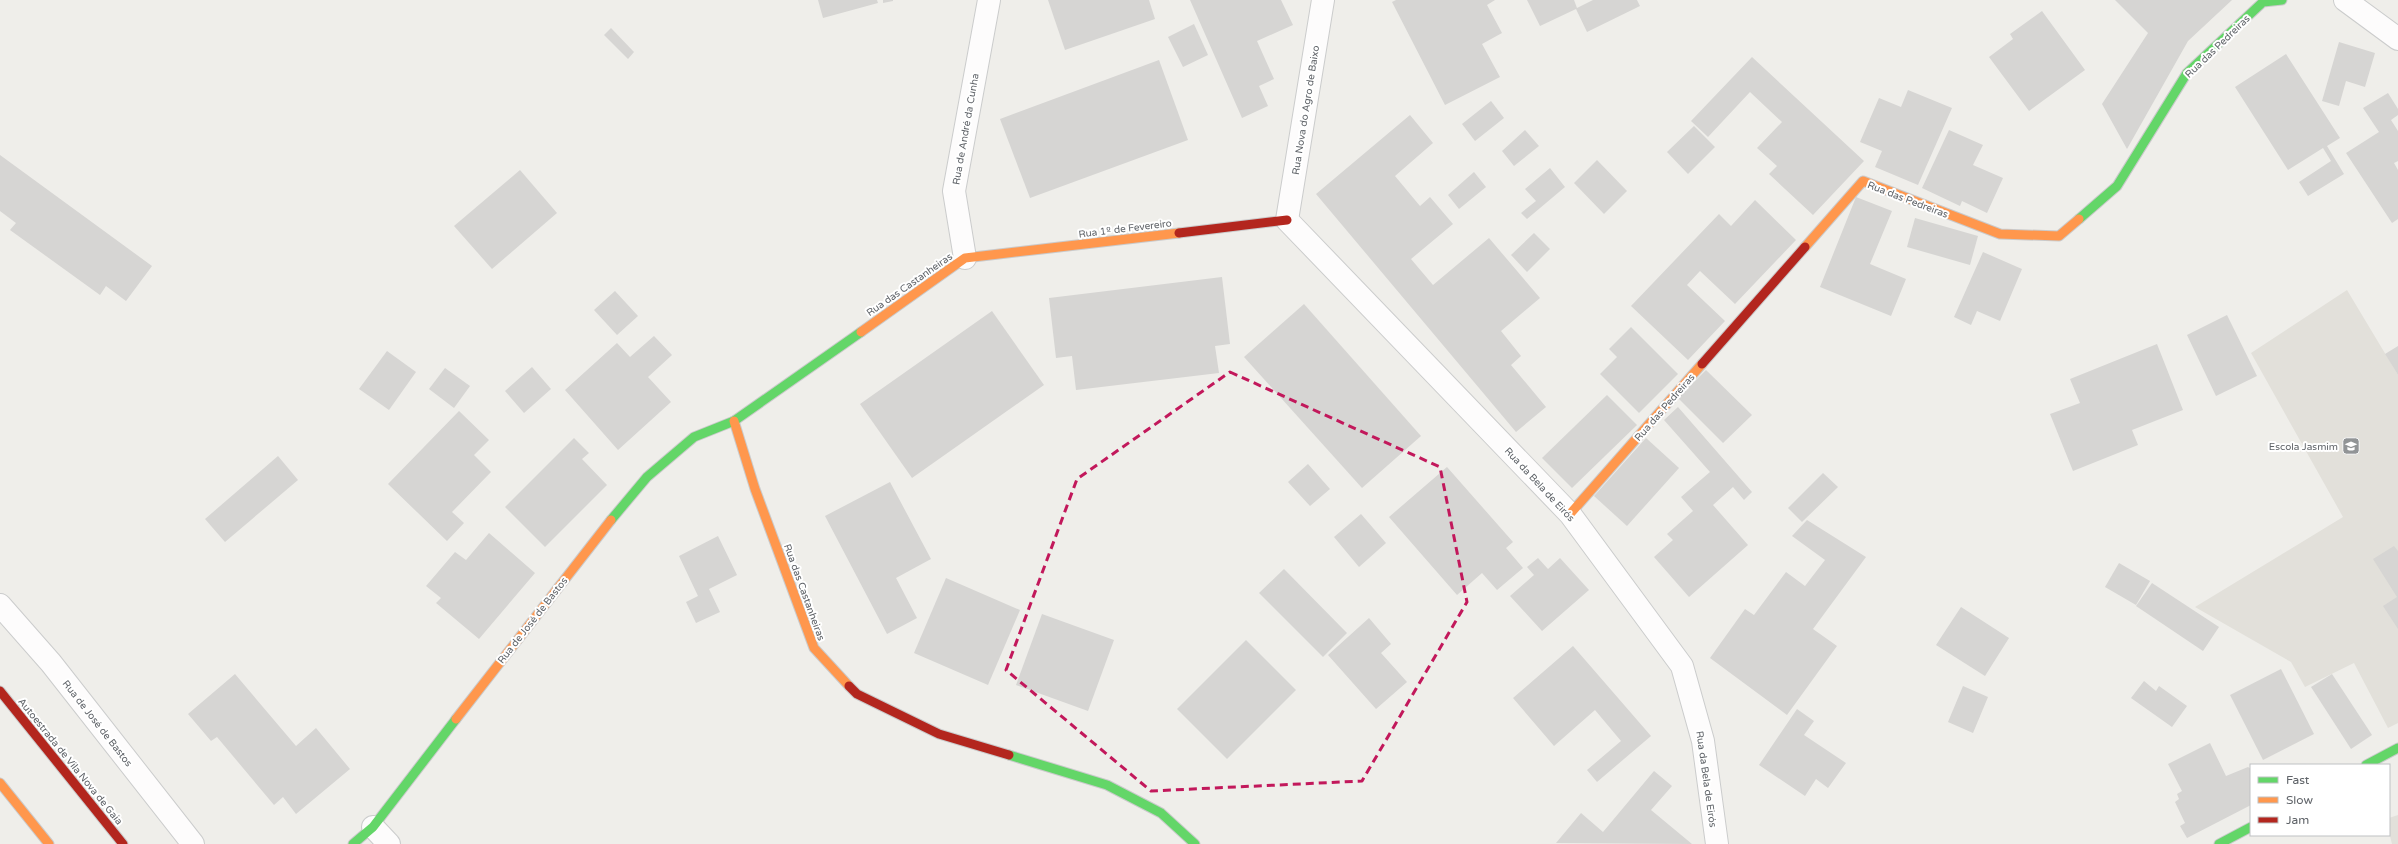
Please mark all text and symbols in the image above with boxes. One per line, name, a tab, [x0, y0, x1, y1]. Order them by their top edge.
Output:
street label: Rua das Pedreiras	[2183, 13, 2253, 81]
street label: Rua Nova do Agro de Baixo	[1290, 45, 1322, 176]
street label: Rua de André da Cunha	[950, 72, 982, 186]
street label: Rua das Pedreiras	[1866, 179, 1950, 221]
street label: Rua 1º de Fevereiro	[1078, 217, 1172, 241]
street label: Rua das Castanheiras	[864, 251, 955, 319]
street label: Rua das Pedreiras	[1632, 371, 1697, 444]
school or university icon: Escola Jasmim	[2341, 436, 2361, 456]
place label: Escola Jasmim	[2269, 441, 2338, 453]
street label: Rua da Bela de Eirós	[1502, 445, 1577, 524]
street label: Rua das Castanheiras	[781, 542, 827, 643]
street label: Rua de José de Bastos	[495, 575, 570, 666]
street label: Rua de José de Bastos	[60, 678, 135, 769]
street label: Autoestrada de Vila Nova de Gaia	[15, 696, 125, 827]
street label: Rua da Bela de Eirós	[1693, 730, 1719, 828]
legend	[2250, 764, 2390, 836]
text: Fast	[2286, 773, 2310, 787]
text: Slow	[2286, 793, 2313, 807]
text: Jam	[2286, 813, 2309, 827]

